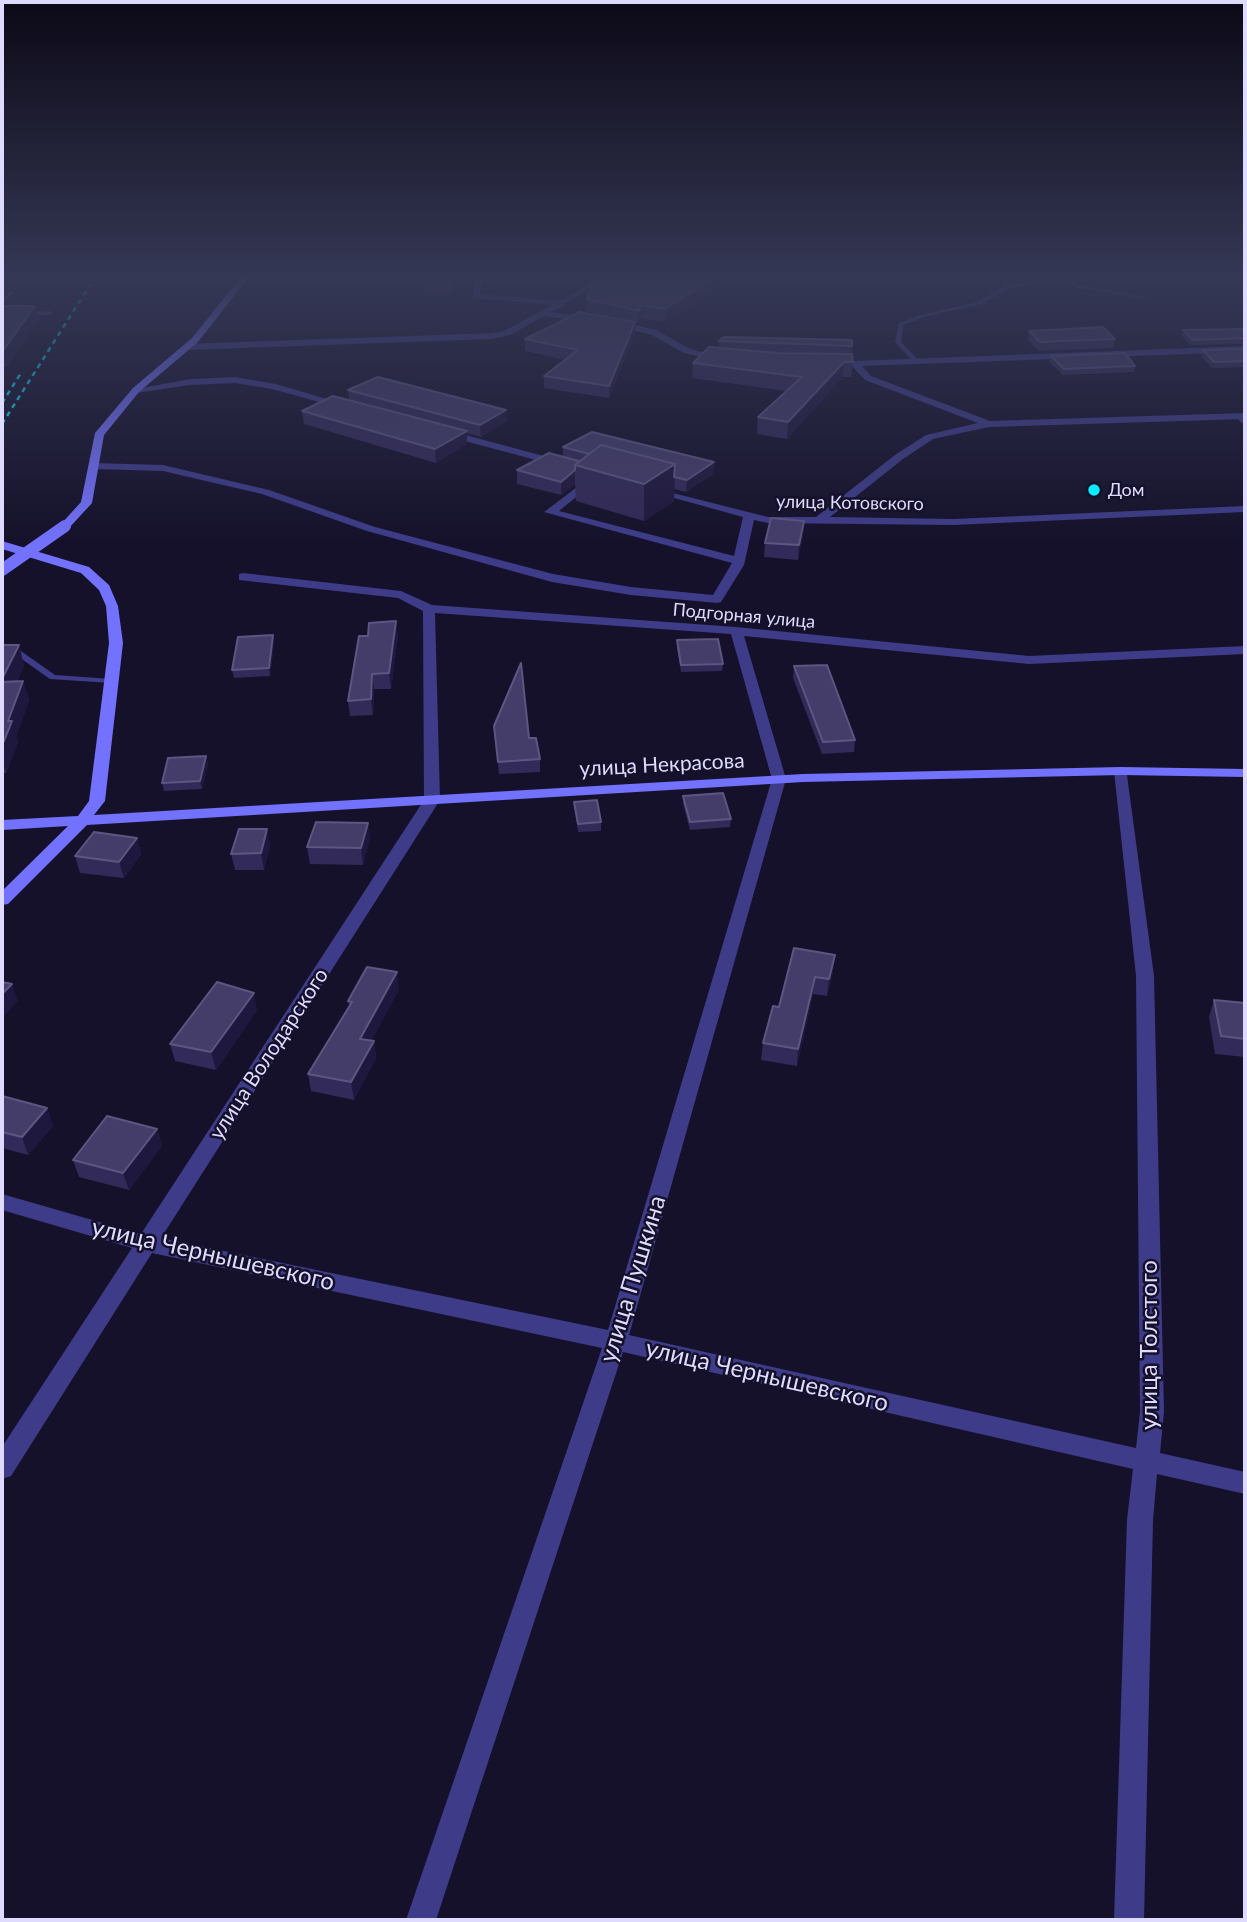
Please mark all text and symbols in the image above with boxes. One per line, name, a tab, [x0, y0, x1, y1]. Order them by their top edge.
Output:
place label: Дом	[1108, 479, 1145, 501]
marker: Дом	[1086, 482, 1102, 498]
street label: улица Котовского	[776, 491, 924, 515]
street label: Подгорная улица	[672, 599, 816, 633]
street label: улица Некрасова	[579, 748, 745, 782]
street label: улица Володарского	[204, 964, 334, 1144]
street label: улица Пушкина	[594, 1192, 672, 1366]
street label: улица Чернышевского	[89, 1213, 337, 1297]
street label: улица Толстого	[1135, 1260, 1163, 1430]
street label: улица Чернышевского	[643, 1334, 891, 1418]

